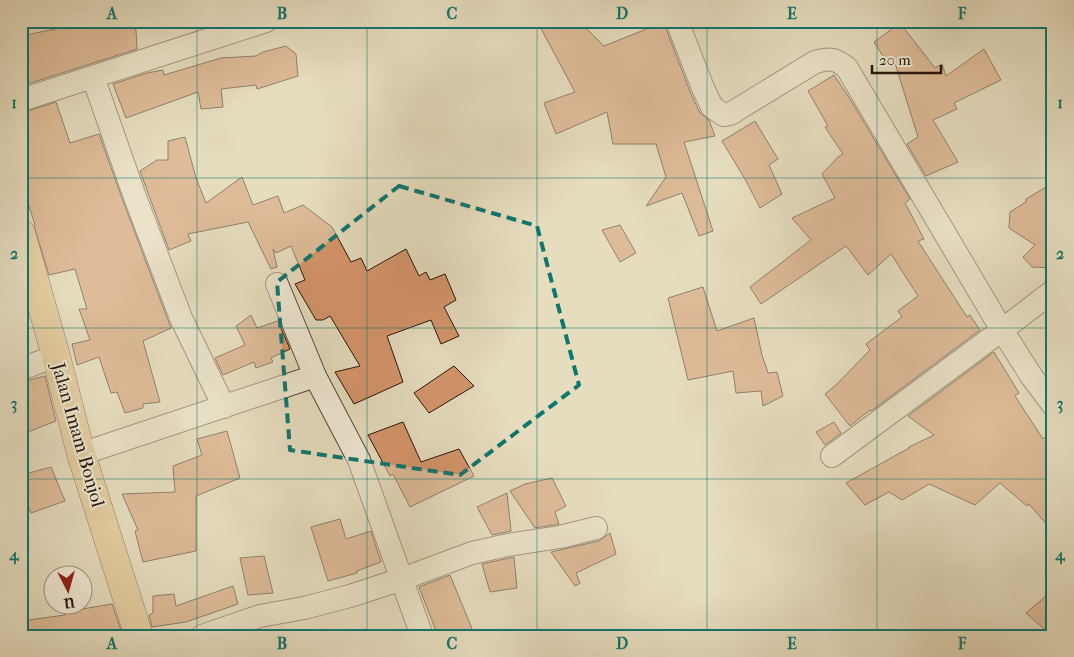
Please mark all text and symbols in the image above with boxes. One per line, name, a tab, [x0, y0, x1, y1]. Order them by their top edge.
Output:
text: A	[106, 4, 118, 23]
text: B	[277, 4, 287, 23]
text: C	[447, 4, 458, 23]
text: D	[616, 4, 628, 23]
text: E	[787, 4, 797, 23]
text: F	[957, 4, 967, 23]
scale bar	[872, 42, 940, 74]
text: 20 m	[879, 51, 911, 69]
text: 1	[11, 93, 17, 112]
text: 1	[1057, 93, 1063, 112]
text: 2	[10, 244, 18, 263]
text: 2	[1056, 244, 1064, 263]
street label: Jalan Imam Bonjol	[46, 358, 109, 510]
text: 3	[11, 394, 17, 414]
text: 3	[1057, 394, 1063, 414]
text: 4	[8, 545, 20, 565]
text: 4	[1054, 545, 1066, 565]
north arrow	[42, 564, 92, 614]
text: U	[63, 593, 77, 611]
text: A	[106, 634, 118, 653]
text: B	[277, 634, 287, 653]
text: C	[447, 634, 458, 653]
text: D	[616, 634, 628, 653]
text: E	[787, 634, 797, 653]
text: F	[957, 634, 967, 653]

